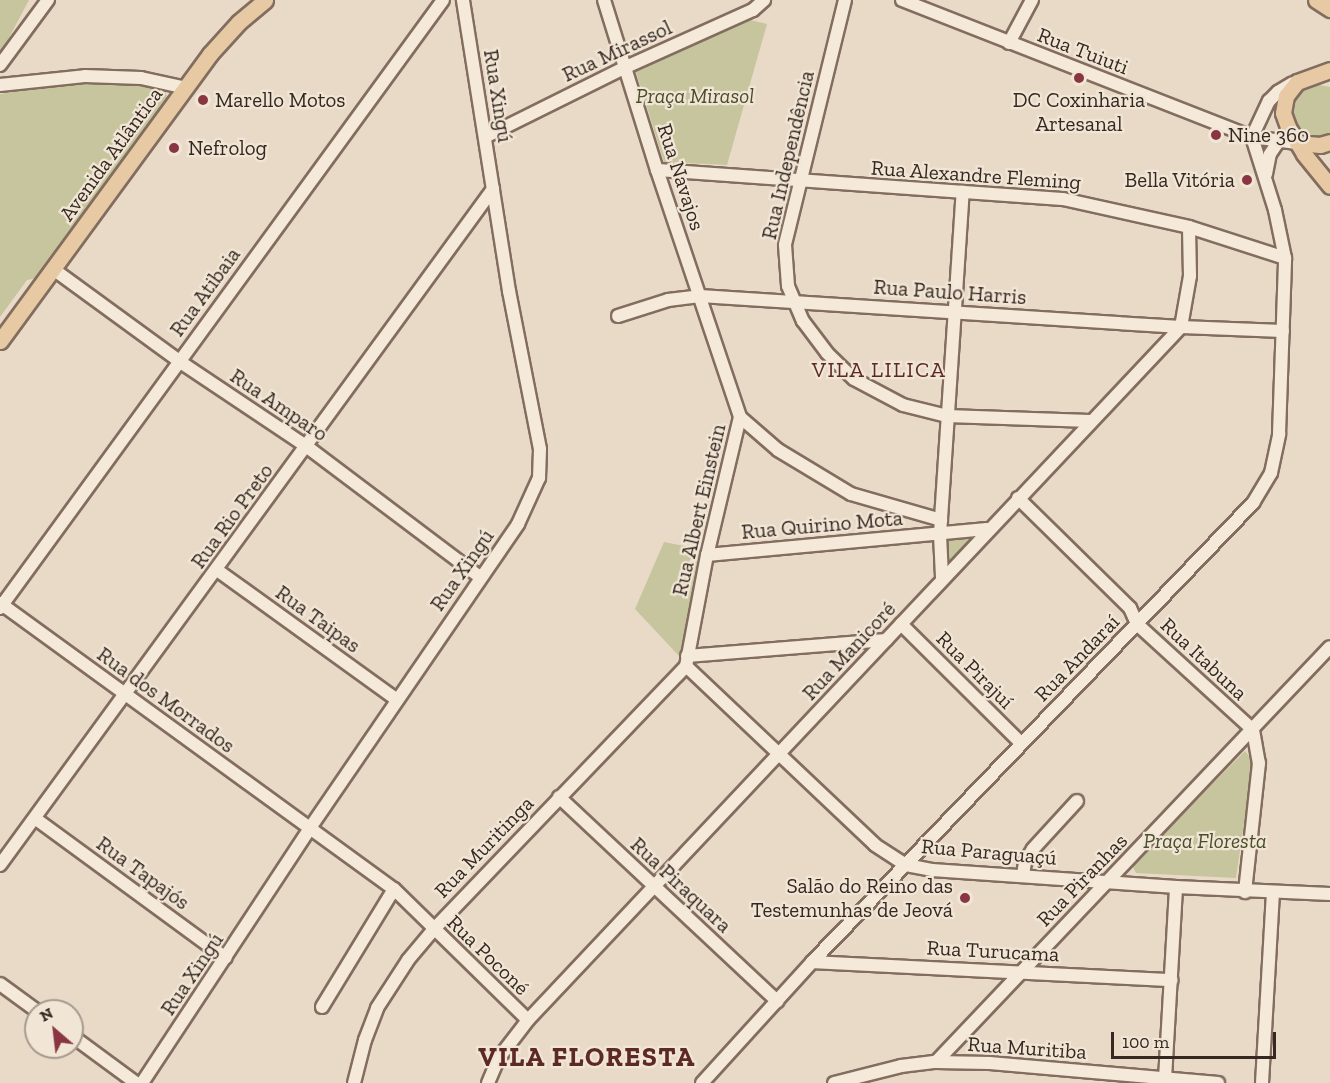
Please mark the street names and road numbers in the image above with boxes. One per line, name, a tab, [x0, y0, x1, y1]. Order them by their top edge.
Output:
street label: Rua Mirassol	[558, 15, 676, 87]
street label: Rua Tuiuti	[1034, 22, 1132, 80]
street label: Rua Xingú	[478, 48, 518, 144]
street label: Rua Independência	[756, 68, 820, 242]
street label: Avenida Atlântica	[54, 82, 168, 226]
street label: Rua Navajos	[652, 121, 710, 233]
street label: Rua Alexandre Fleming	[870, 155, 1082, 195]
street label: Rua Atibaia	[164, 243, 246, 341]
street label: Rua Paulo Harris	[873, 274, 1027, 310]
street label: Rua Amparo	[225, 363, 333, 447]
street label: Rua Albert Einstein	[667, 421, 731, 599]
street label: Rua Rio Preto	[186, 459, 278, 573]
street label: Rua Quirino Mota	[740, 505, 904, 545]
street label: Rua Xingú	[425, 524, 499, 616]
street label: Rua Taipas	[271, 580, 365, 658]
street label: Rua Manicoré	[797, 597, 901, 705]
street label: Rua Andaraí	[1029, 609, 1125, 707]
street label: Rua Itabuna	[1155, 613, 1253, 705]
street label: Rua Pirajuí	[931, 626, 1019, 714]
street label: Rua dos Morrados	[92, 642, 240, 758]
street label: Rua Muritinga	[429, 791, 539, 903]
street label: Rua Piranhas	[1031, 828, 1133, 932]
street label: Rua Tapajós	[91, 831, 195, 915]
street label: Rua Piraquara	[625, 832, 737, 938]
street label: Rua Paraguaçú	[920, 834, 1058, 870]
street label: Rua Poconé	[442, 910, 534, 1000]
street label: Rua Xingú	[155, 928, 229, 1020]
street label: Rua Turucama	[926, 935, 1060, 967]
street label: Rua Muritiba	[967, 1031, 1087, 1065]

